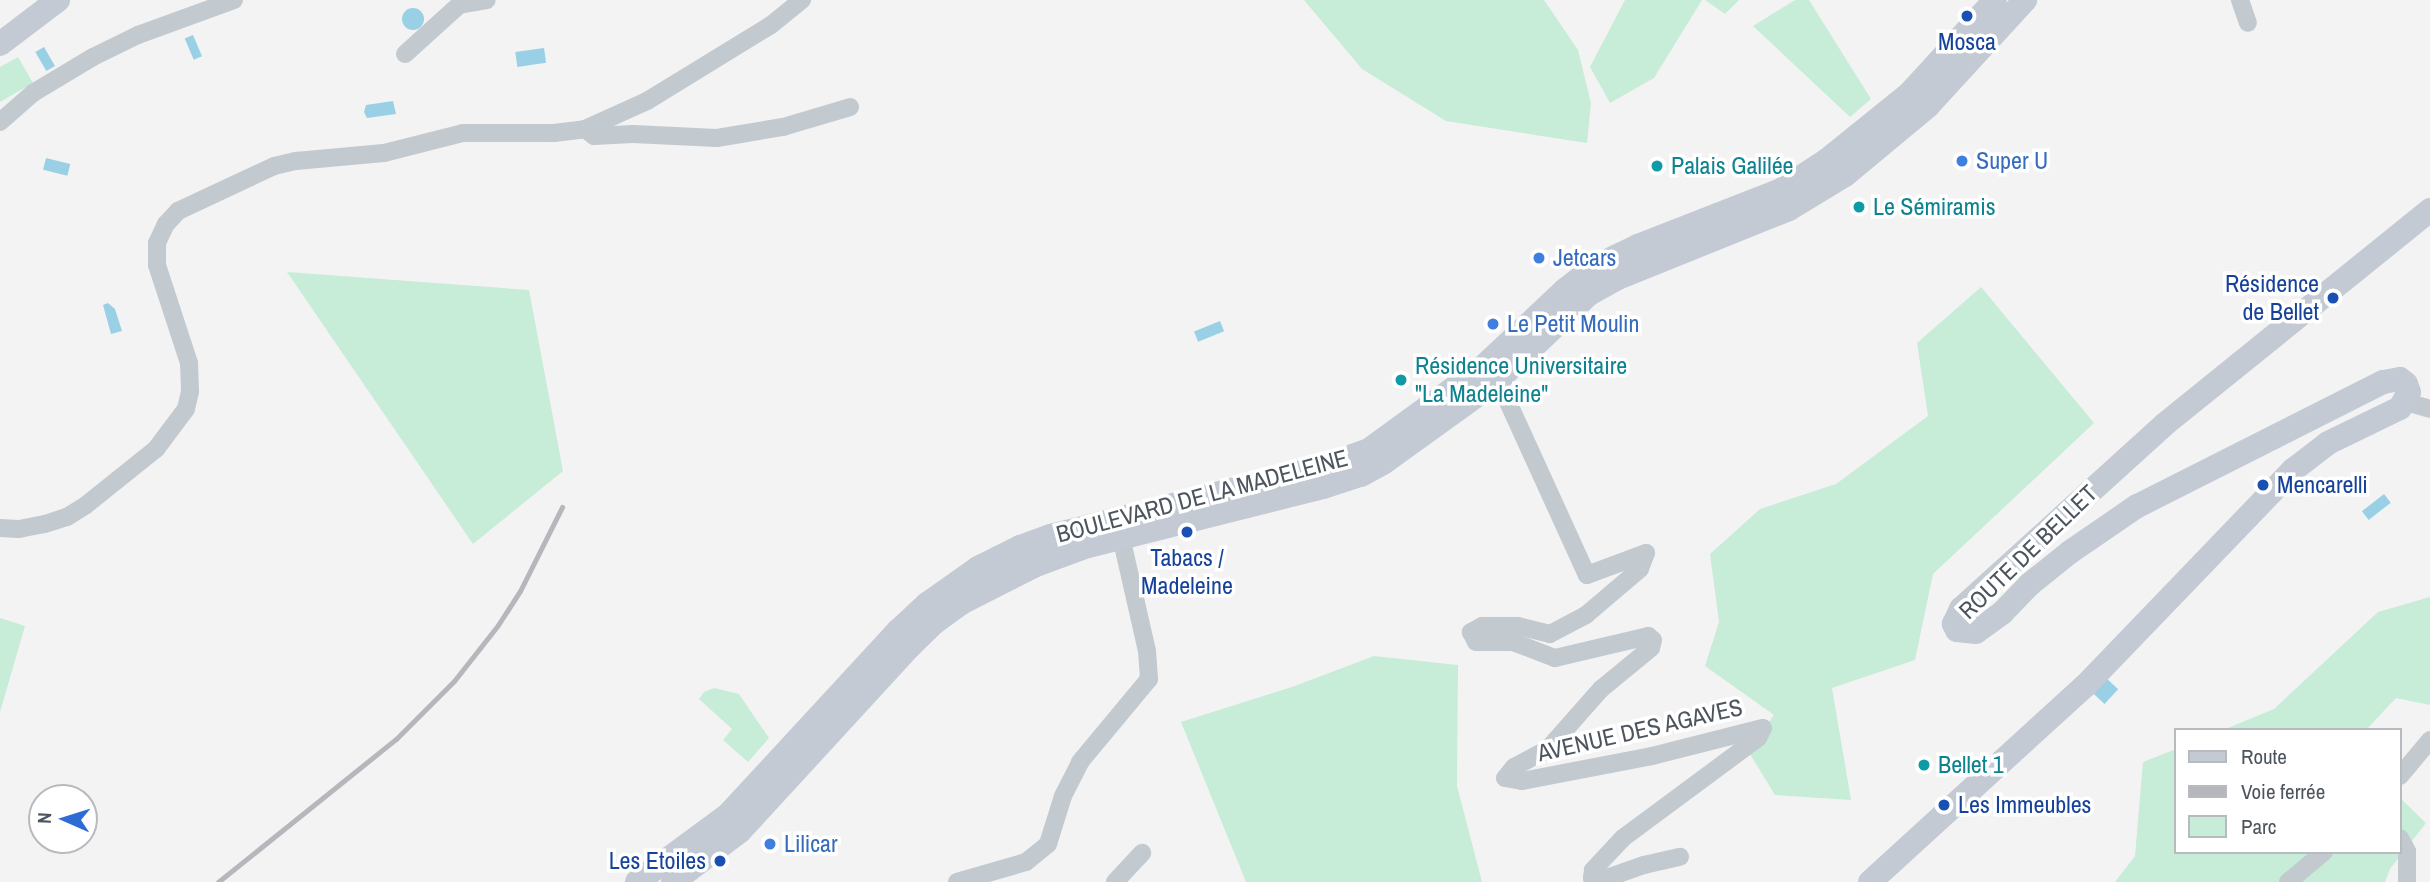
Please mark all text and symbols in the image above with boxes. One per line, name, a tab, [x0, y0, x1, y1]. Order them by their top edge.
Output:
marker: Mosca	[1959, 8, 1975, 24]
place label: Mosca	[1938, 28, 1996, 56]
place label: Super U	[1976, 147, 2048, 175]
place label: Palais Galilée	[1671, 152, 1794, 180]
marker: Super U	[1954, 153, 1970, 169]
marker: Palais Galilée	[1649, 158, 1665, 174]
place label: Le Sémiramis	[1873, 193, 1995, 221]
marker: Le Sémiramis	[1851, 199, 1867, 215]
place label: Jetcars	[1553, 244, 1616, 272]
marker: Jetcars	[1531, 250, 1547, 266]
place label: Résidence de Bellet	[2225, 270, 2319, 326]
marker: Résidence de Bellet	[2325, 290, 2341, 306]
place label: Le Petit Moulin	[1507, 310, 1639, 338]
marker: Le Petit Moulin	[1485, 316, 1501, 332]
place label: Résidence Universitaire "La Madeleine"	[1415, 352, 1627, 408]
marker: Résidence Universitaire "La Madeleine"	[1393, 372, 1409, 388]
street label: BOULEVARD DE LA MADELEINE	[1053, 443, 1351, 549]
place label: Mencarelli	[2277, 471, 2368, 499]
marker: Mencarelli	[2255, 477, 2271, 493]
street label: ROUTE DE BELLET	[1953, 479, 2103, 625]
marker: Tabacs / Madeleine	[1179, 524, 1195, 540]
place label: Tabacs / Madeleine	[1141, 544, 1233, 600]
street label: AVENUE DES AGAVES	[1534, 692, 1746, 768]
legend	[2174, 728, 2402, 854]
text: Route	[2241, 742, 2287, 771]
place label: Bellet 1	[1938, 751, 2004, 779]
marker: Bellet 1	[1916, 757, 1932, 773]
text: Voie ferrée	[2241, 777, 2325, 806]
north arrow	[28, 784, 98, 854]
place label: Les Immeubles	[1958, 791, 2091, 819]
marker: Les Immeubles	[1936, 797, 1952, 813]
text: N	[31, 812, 57, 824]
text: Parc	[2241, 812, 2276, 841]
place label: Lilicar	[784, 830, 838, 858]
marker: Lilicar	[762, 836, 778, 852]
place label: Les Etoiles	[609, 847, 706, 875]
marker: Les Etoiles	[712, 853, 728, 869]

